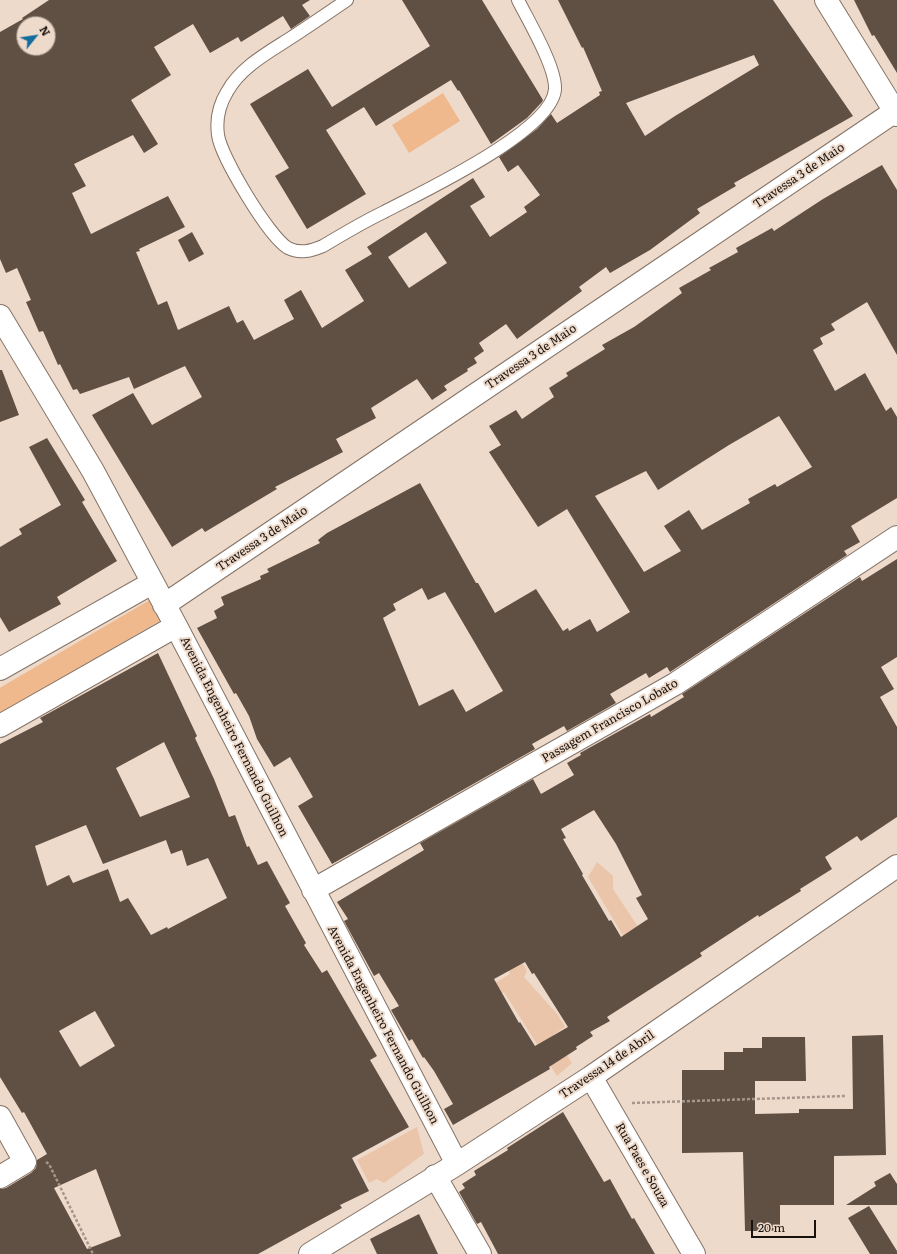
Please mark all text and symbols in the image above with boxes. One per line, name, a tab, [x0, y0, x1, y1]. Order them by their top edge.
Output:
north arrow	[16, 16, 56, 56]
text: N	[36, 22, 55, 38]
street label: Travessa 3 de Maio	[751, 140, 847, 212]
street label: Travessa 3 de Maio	[483, 321, 579, 393]
street label: Travessa 3 de Maio	[214, 503, 310, 575]
street label: Avenida Engenheiro Fernando Guilhon	[177, 634, 291, 840]
street label: Passagem Francisco Lobato	[539, 676, 681, 766]
street label: Avenida Engenheiro Fernando Guilhon	[324, 923, 442, 1127]
street label: Travessa 14 de Abril	[557, 1028, 657, 1102]
street label: Rua Paes e Souza	[612, 1120, 672, 1210]
scale bar	[753, 1212, 818, 1238]
text: 20 m	[758, 1218, 785, 1236]

